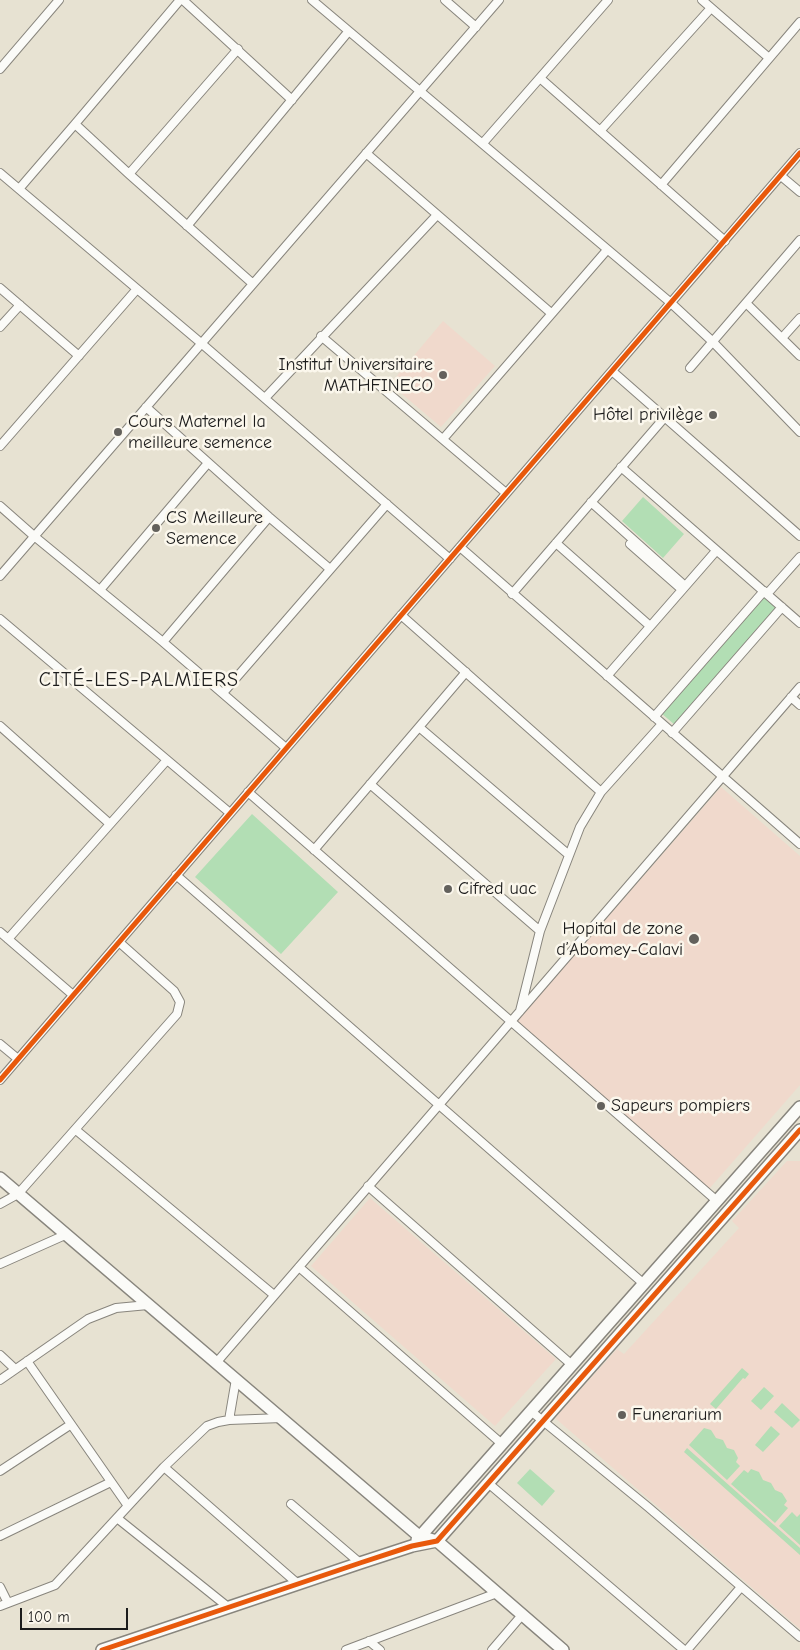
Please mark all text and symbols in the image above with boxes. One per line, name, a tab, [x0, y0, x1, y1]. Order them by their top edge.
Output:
place label: Institut Universitaire MATHFINECO	[279, 354, 433, 396]
marker: Institut Universitaire MATHFINECO	[437, 369, 449, 381]
place label: Hôtel privilège	[593, 404, 703, 426]
marker: Hôtel privilège	[707, 409, 719, 421]
place label: Cours Maternel la meilleure semence	[128, 411, 272, 454]
marker: Cours Maternel la meilleure semence	[112, 426, 124, 438]
place label: CS Meilleure Semence	[166, 507, 263, 550]
marker: CS Meilleure Semence	[150, 522, 162, 534]
district label: CITÉ-LES-PALMIERS	[37, 668, 241, 692]
place label: Cifred uac	[458, 878, 537, 900]
marker: Cifred uac	[442, 883, 454, 895]
place label: Hopital de zone d’Abomey-Calavi	[556, 918, 683, 961]
marker: Hopital de zone d’Abomey-Calavi	[687, 932, 701, 946]
place label: Sapeurs pompiers	[611, 1095, 750, 1117]
marker: Sapeurs pompiers	[595, 1100, 607, 1112]
place label: Funerarium	[632, 1404, 722, 1426]
marker: Funerarium	[616, 1409, 628, 1421]
scale bar	[22, 1598, 130, 1630]
text: 100 m	[28, 1608, 70, 1626]

